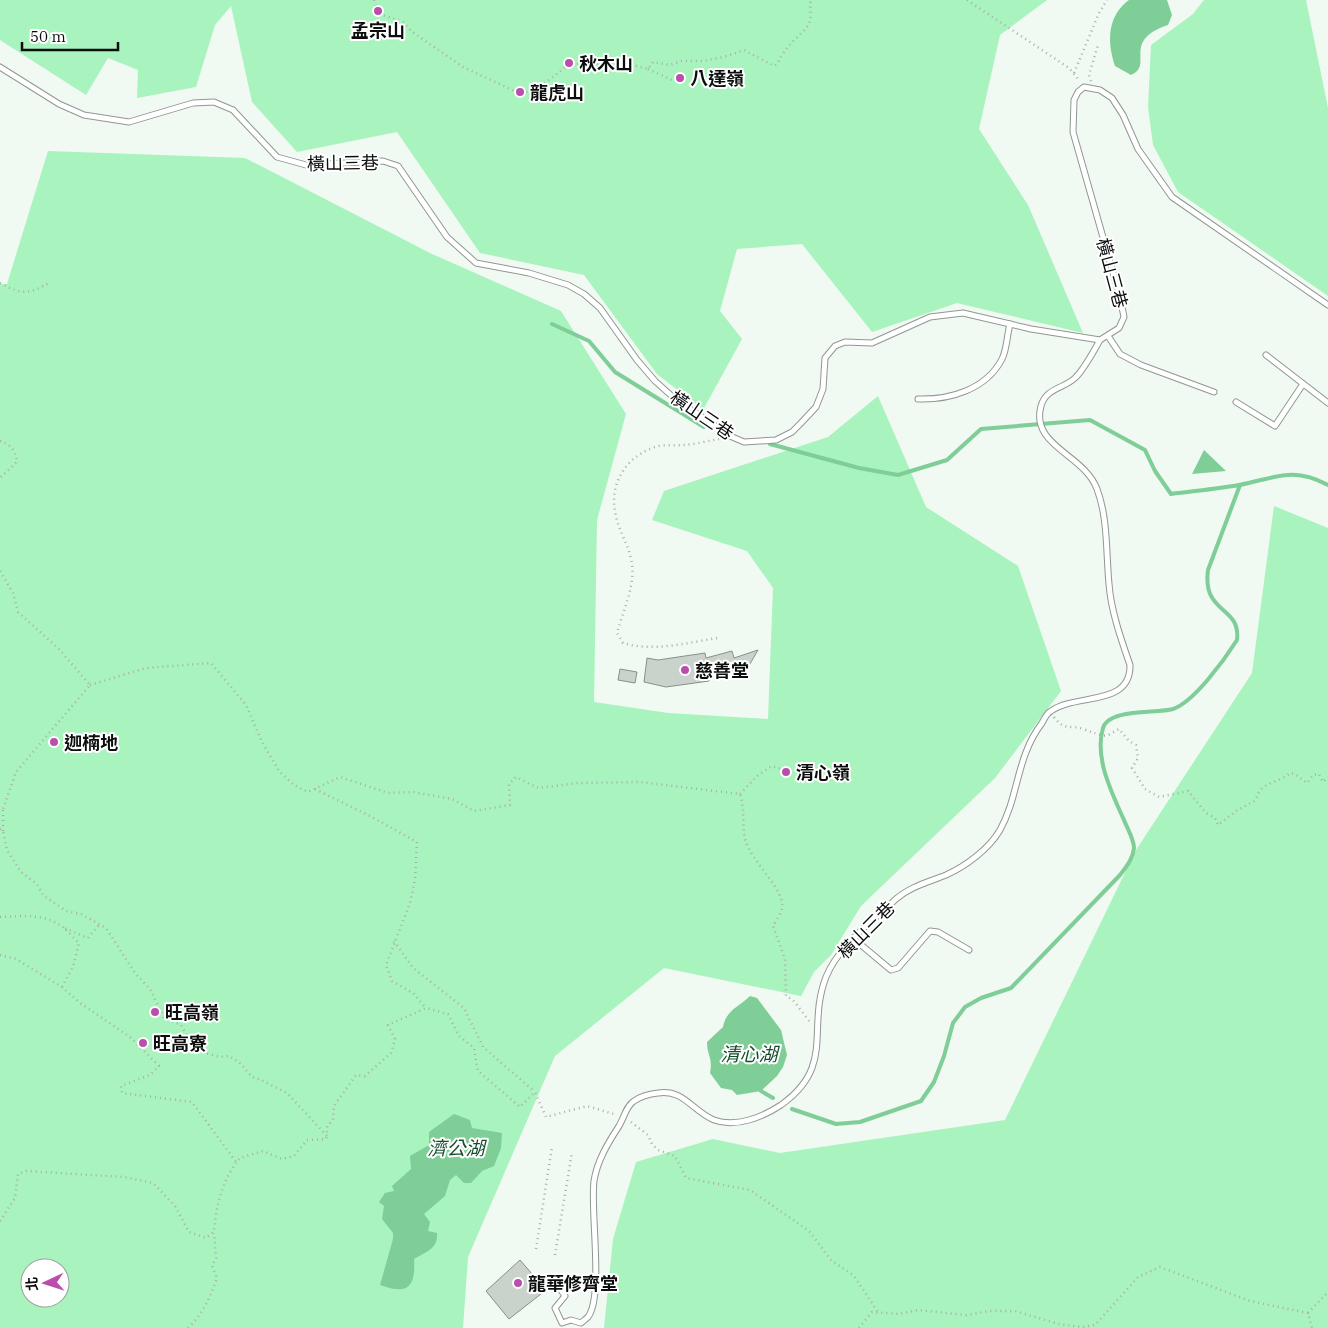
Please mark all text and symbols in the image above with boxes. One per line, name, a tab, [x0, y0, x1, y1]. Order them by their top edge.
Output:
marker: 孟宗山	[372, 5, 384, 17]
place label: 孟宗山	[351, 19, 405, 42]
scale bar	[22, 20, 119, 52]
text: 50 m	[30, 27, 66, 46]
place label: 秋木山	[579, 52, 633, 75]
marker: 秋木山	[563, 57, 575, 69]
place label: 八達嶺	[690, 67, 744, 90]
marker: 八達嶺	[674, 72, 686, 84]
place label: 龍虎山	[530, 81, 584, 104]
marker: 龍虎山	[514, 86, 526, 98]
street label: 橫山三巷	[307, 151, 379, 175]
street label: 橫山三巷	[1092, 235, 1132, 311]
street label: 橫山三巷	[666, 385, 738, 445]
place label: 慈善堂	[695, 659, 749, 682]
marker: 慈善堂	[679, 664, 691, 676]
place label: 迦楠地	[64, 731, 118, 754]
marker: 迦楠地	[48, 736, 60, 748]
place label: 清心嶺	[796, 761, 850, 784]
marker: 清心嶺	[780, 766, 792, 778]
street label: 橫山三巷	[832, 896, 900, 964]
place label: 旺高嶺	[165, 1001, 219, 1024]
marker: 旺高嶺	[149, 1006, 161, 1018]
place label: 旺高寮	[153, 1032, 207, 1055]
marker: 旺高寮	[137, 1037, 149, 1049]
water label: 清心湖	[720, 1042, 780, 1066]
water label: 濟公湖	[427, 1136, 487, 1160]
north arrow	[20, 1258, 70, 1308]
place label: 龍華修齊堂	[528, 1272, 618, 1295]
text: 北	[23, 1276, 41, 1292]
marker: 龍華修齊堂	[512, 1277, 524, 1289]

